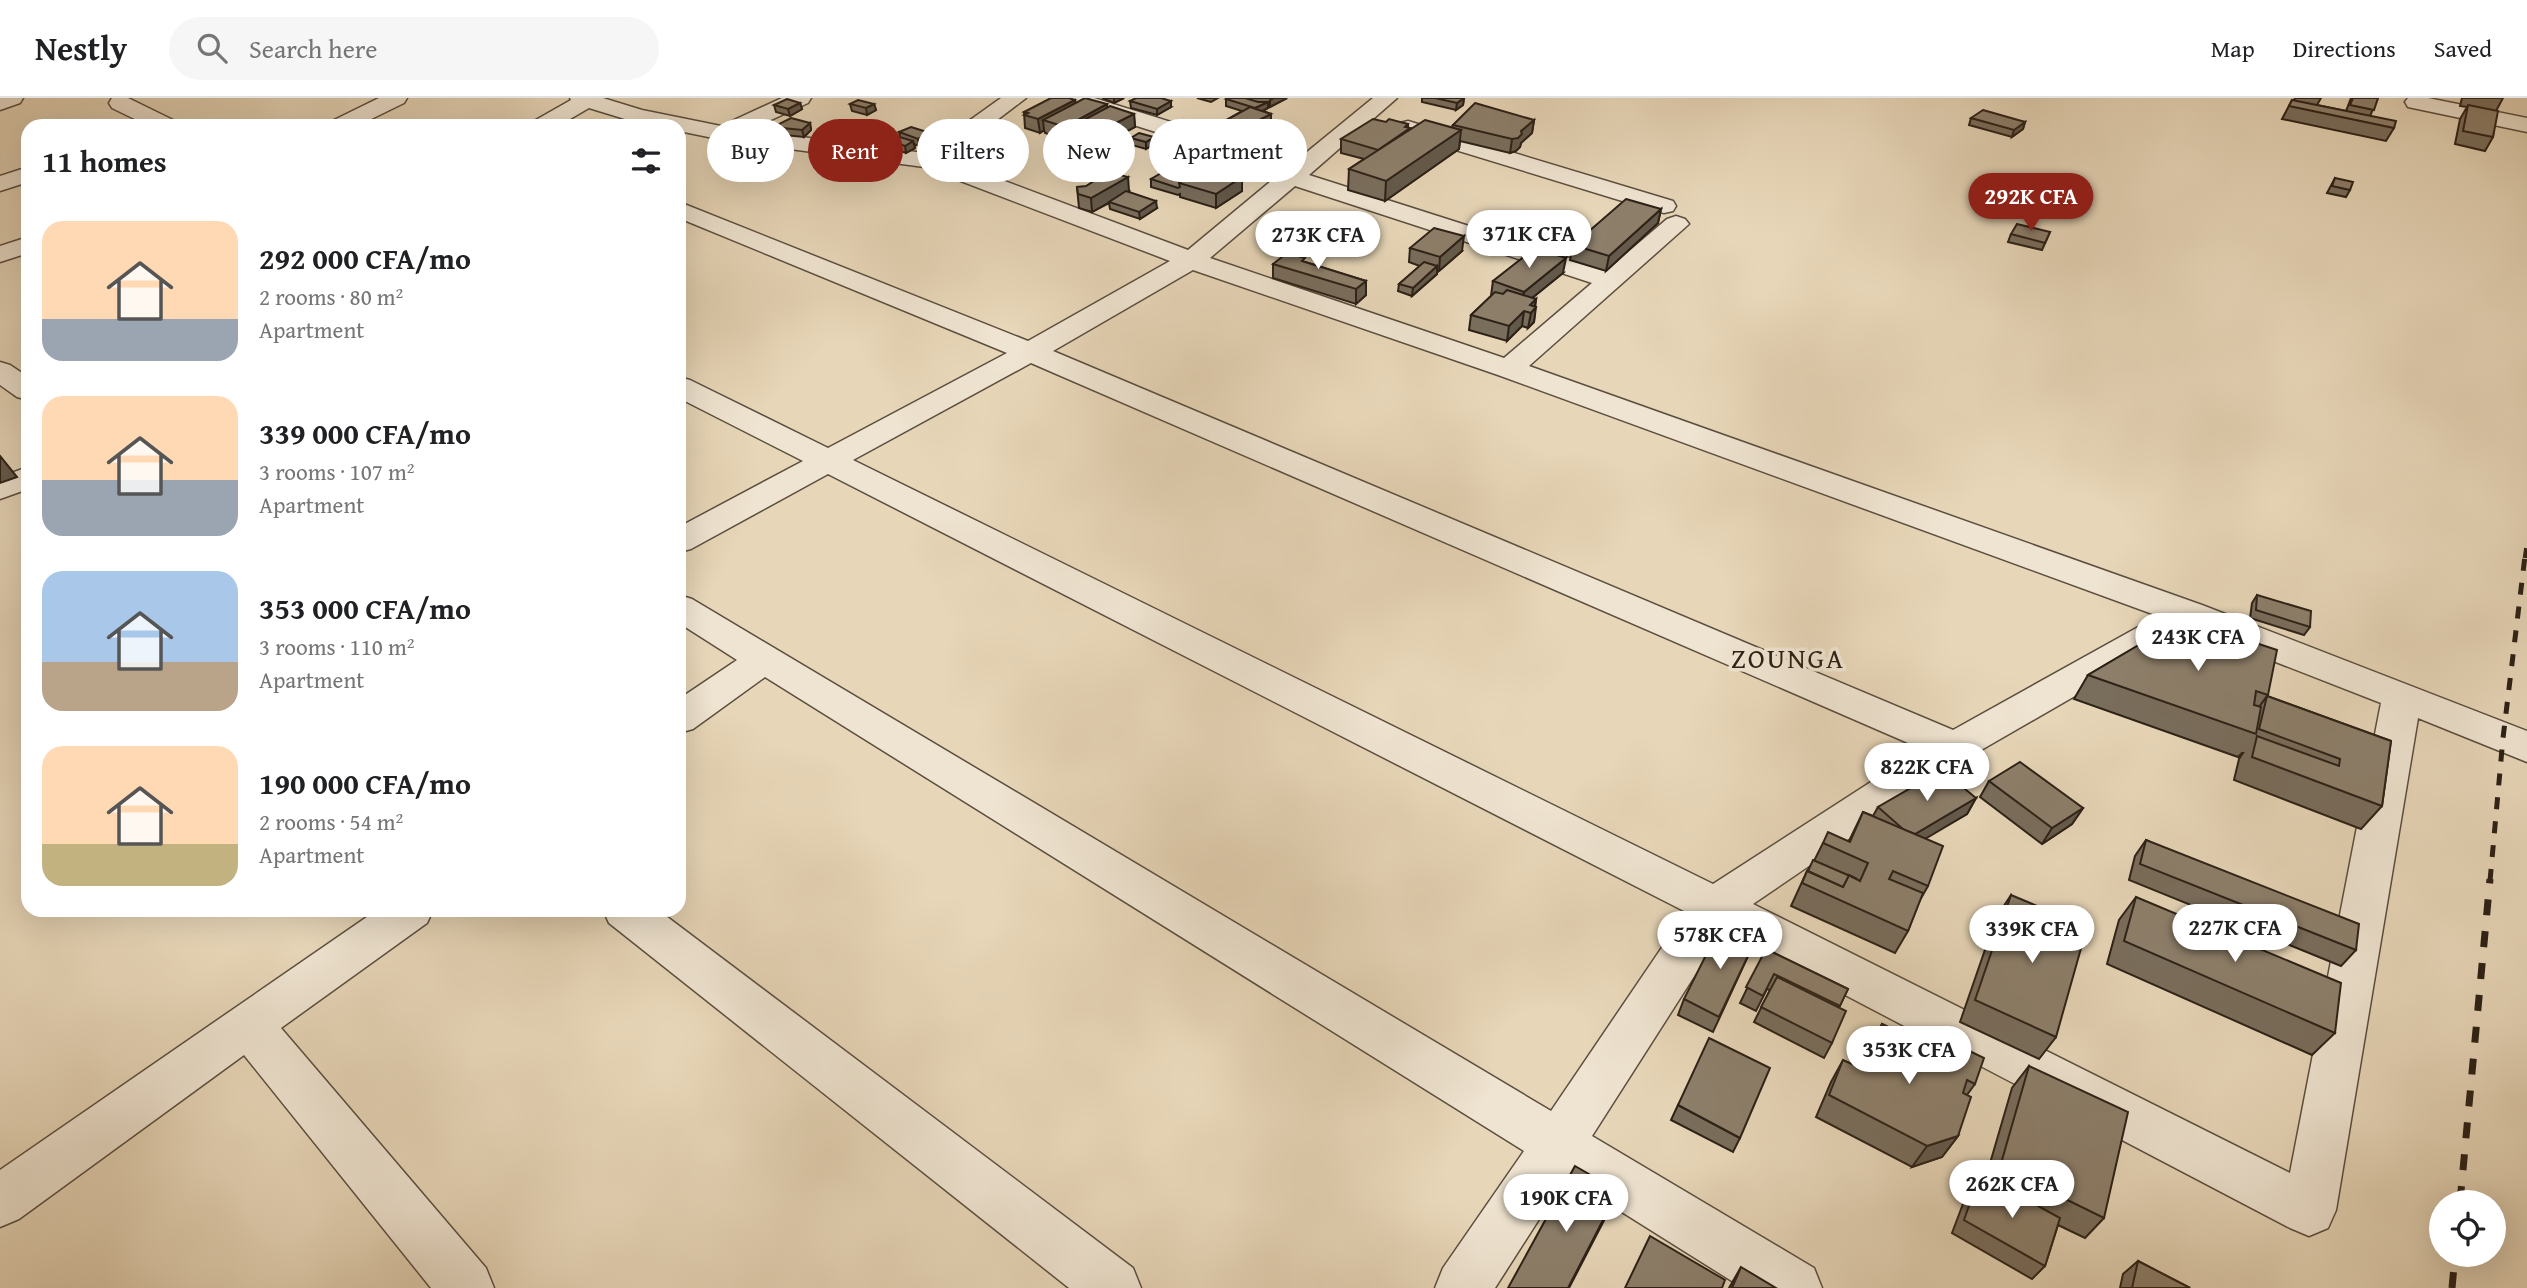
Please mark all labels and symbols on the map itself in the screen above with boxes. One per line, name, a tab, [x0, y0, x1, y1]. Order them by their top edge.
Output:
pin: 292K CFA	[1959, 174, 2103, 233]
pin: 371K CFA	[1457, 211, 1601, 270]
pin: 273K CFA	[1246, 212, 1390, 271]
pin: 243K CFA	[2126, 614, 2270, 673]
district label: ZOUNGA	[1731, 637, 1845, 678]
pin: 822K CFA	[1855, 744, 1999, 803]
pin: 227K CFA	[2163, 904, 2307, 964]
pin: 339K CFA	[1960, 906, 2104, 965]
pin: 578K CFA	[1648, 912, 1792, 971]
pin: 353K CFA	[1837, 1026, 1981, 1086]
pin: 262K CFA	[1940, 1160, 2084, 1220]
pin: 190K CFA	[1494, 1174, 1638, 1234]

